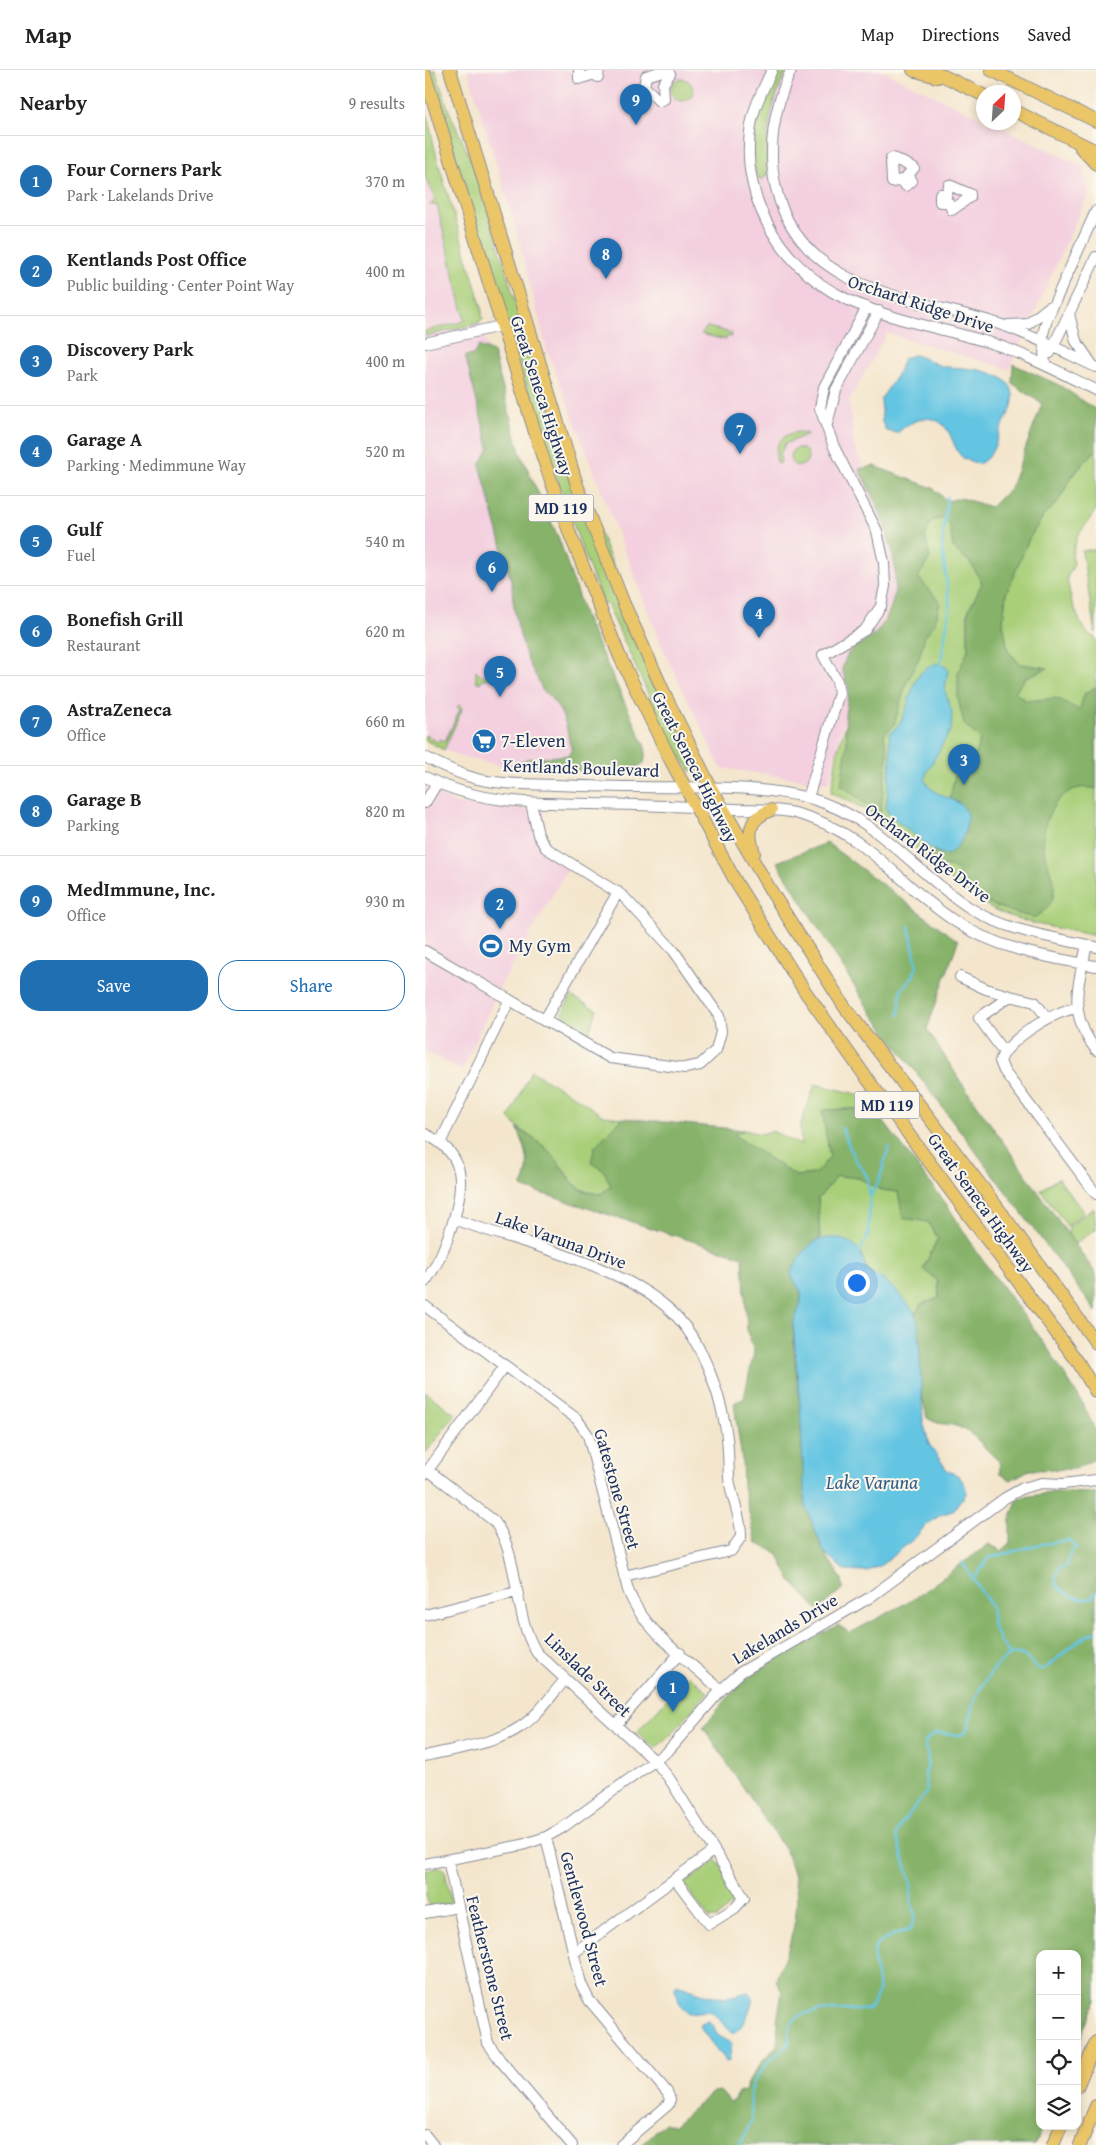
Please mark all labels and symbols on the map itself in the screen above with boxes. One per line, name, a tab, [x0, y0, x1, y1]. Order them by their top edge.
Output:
pin: 9	[620, 84, 652, 125]
north arrow	[976, 85, 1021, 130]
pin: 8	[590, 238, 622, 279]
street label: Orchard Ridge Drive	[845, 267, 998, 340]
street label: Great Seneca Highway	[504, 312, 581, 480]
pin: 7	[724, 413, 756, 454]
road number: MD 119	[529, 494, 593, 522]
pin: 6	[476, 551, 508, 592]
pin: 4	[743, 597, 775, 638]
pin: 5	[484, 656, 516, 697]
street label: Great Seneca Highway	[645, 686, 745, 847]
place label: 7-Eleven	[501, 727, 566, 754]
supermarket icon: 7-Eleven	[471, 728, 497, 754]
pin: 3	[948, 744, 980, 785]
street label: Kentlands Boulevard	[502, 751, 660, 784]
street label: Orchard Ridge Drive	[859, 796, 997, 909]
pin: 2	[484, 888, 516, 929]
place label: My Gym	[509, 932, 571, 959]
sports icon: My Gym	[478, 933, 504, 959]
road number: MD 119	[855, 1092, 919, 1118]
street label: Great Seneca Highway	[921, 1127, 1042, 1278]
street label: Lake Varuna Drive	[492, 1203, 631, 1276]
your location	[844, 1270, 870, 1296]
street label: Gatestone Street	[587, 1425, 648, 1553]
water label: Lake Varuna	[825, 1468, 918, 1496]
street label: Lakelands Drive	[727, 1586, 843, 1671]
street label: Linslade Street	[539, 1626, 639, 1724]
pin: 1	[657, 1671, 689, 1712]
street label: Gentlewood Street	[553, 1848, 616, 1990]
street label: Featherstone Street	[459, 1893, 522, 2044]

